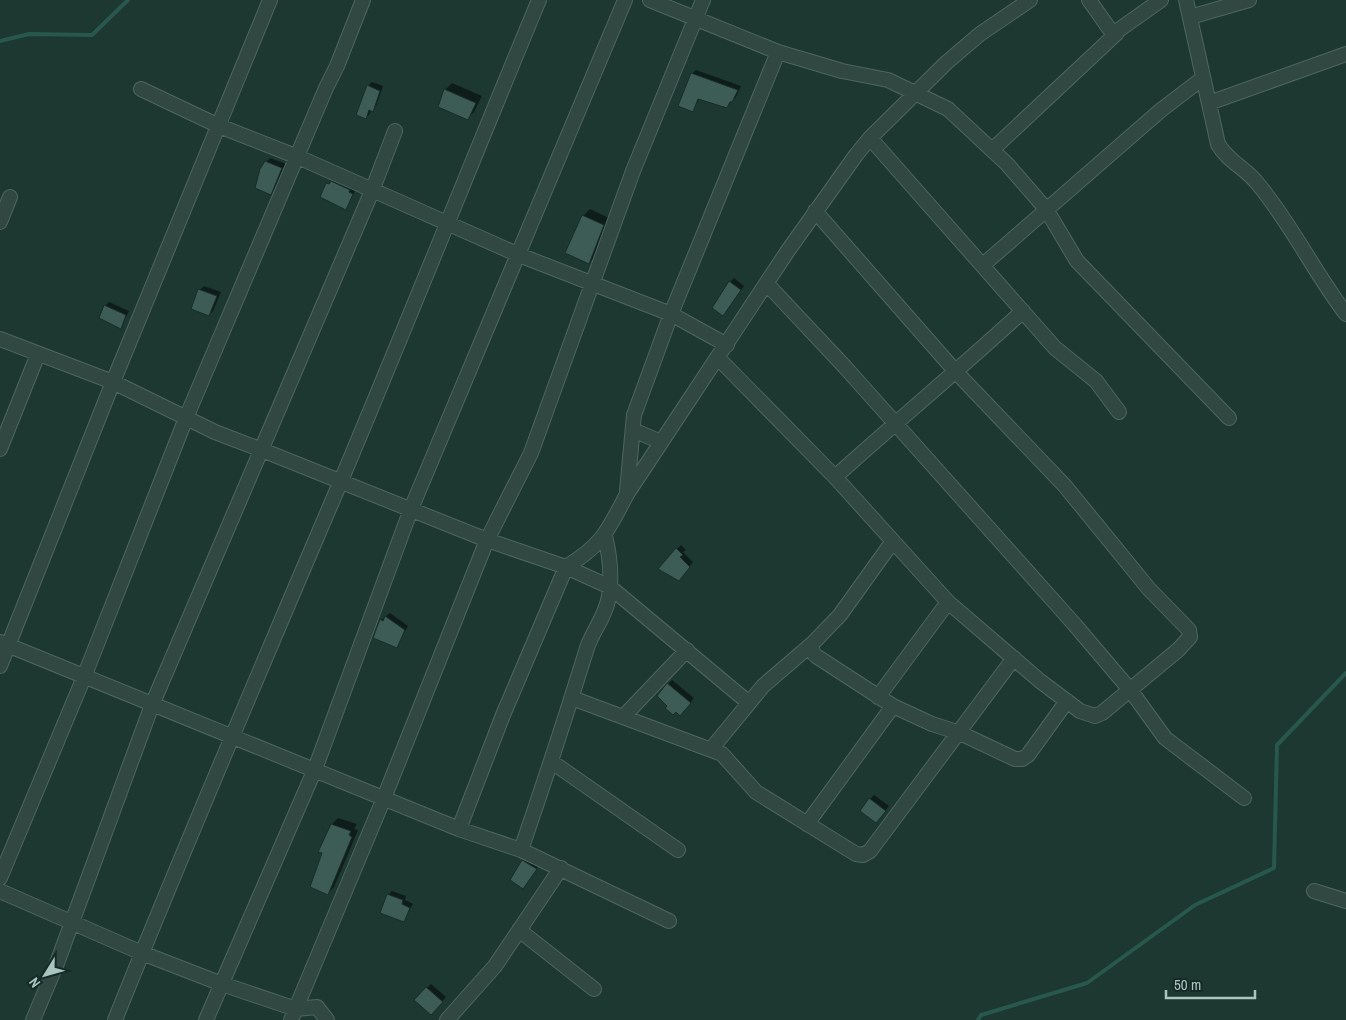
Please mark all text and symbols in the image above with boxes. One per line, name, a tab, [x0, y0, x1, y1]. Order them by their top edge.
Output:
north arrow	[20, 950, 70, 1000]
scale bar	[1166, 968, 1255, 1000]
text: N	[25, 974, 44, 992]
text: 50 m	[1174, 974, 1201, 995]

